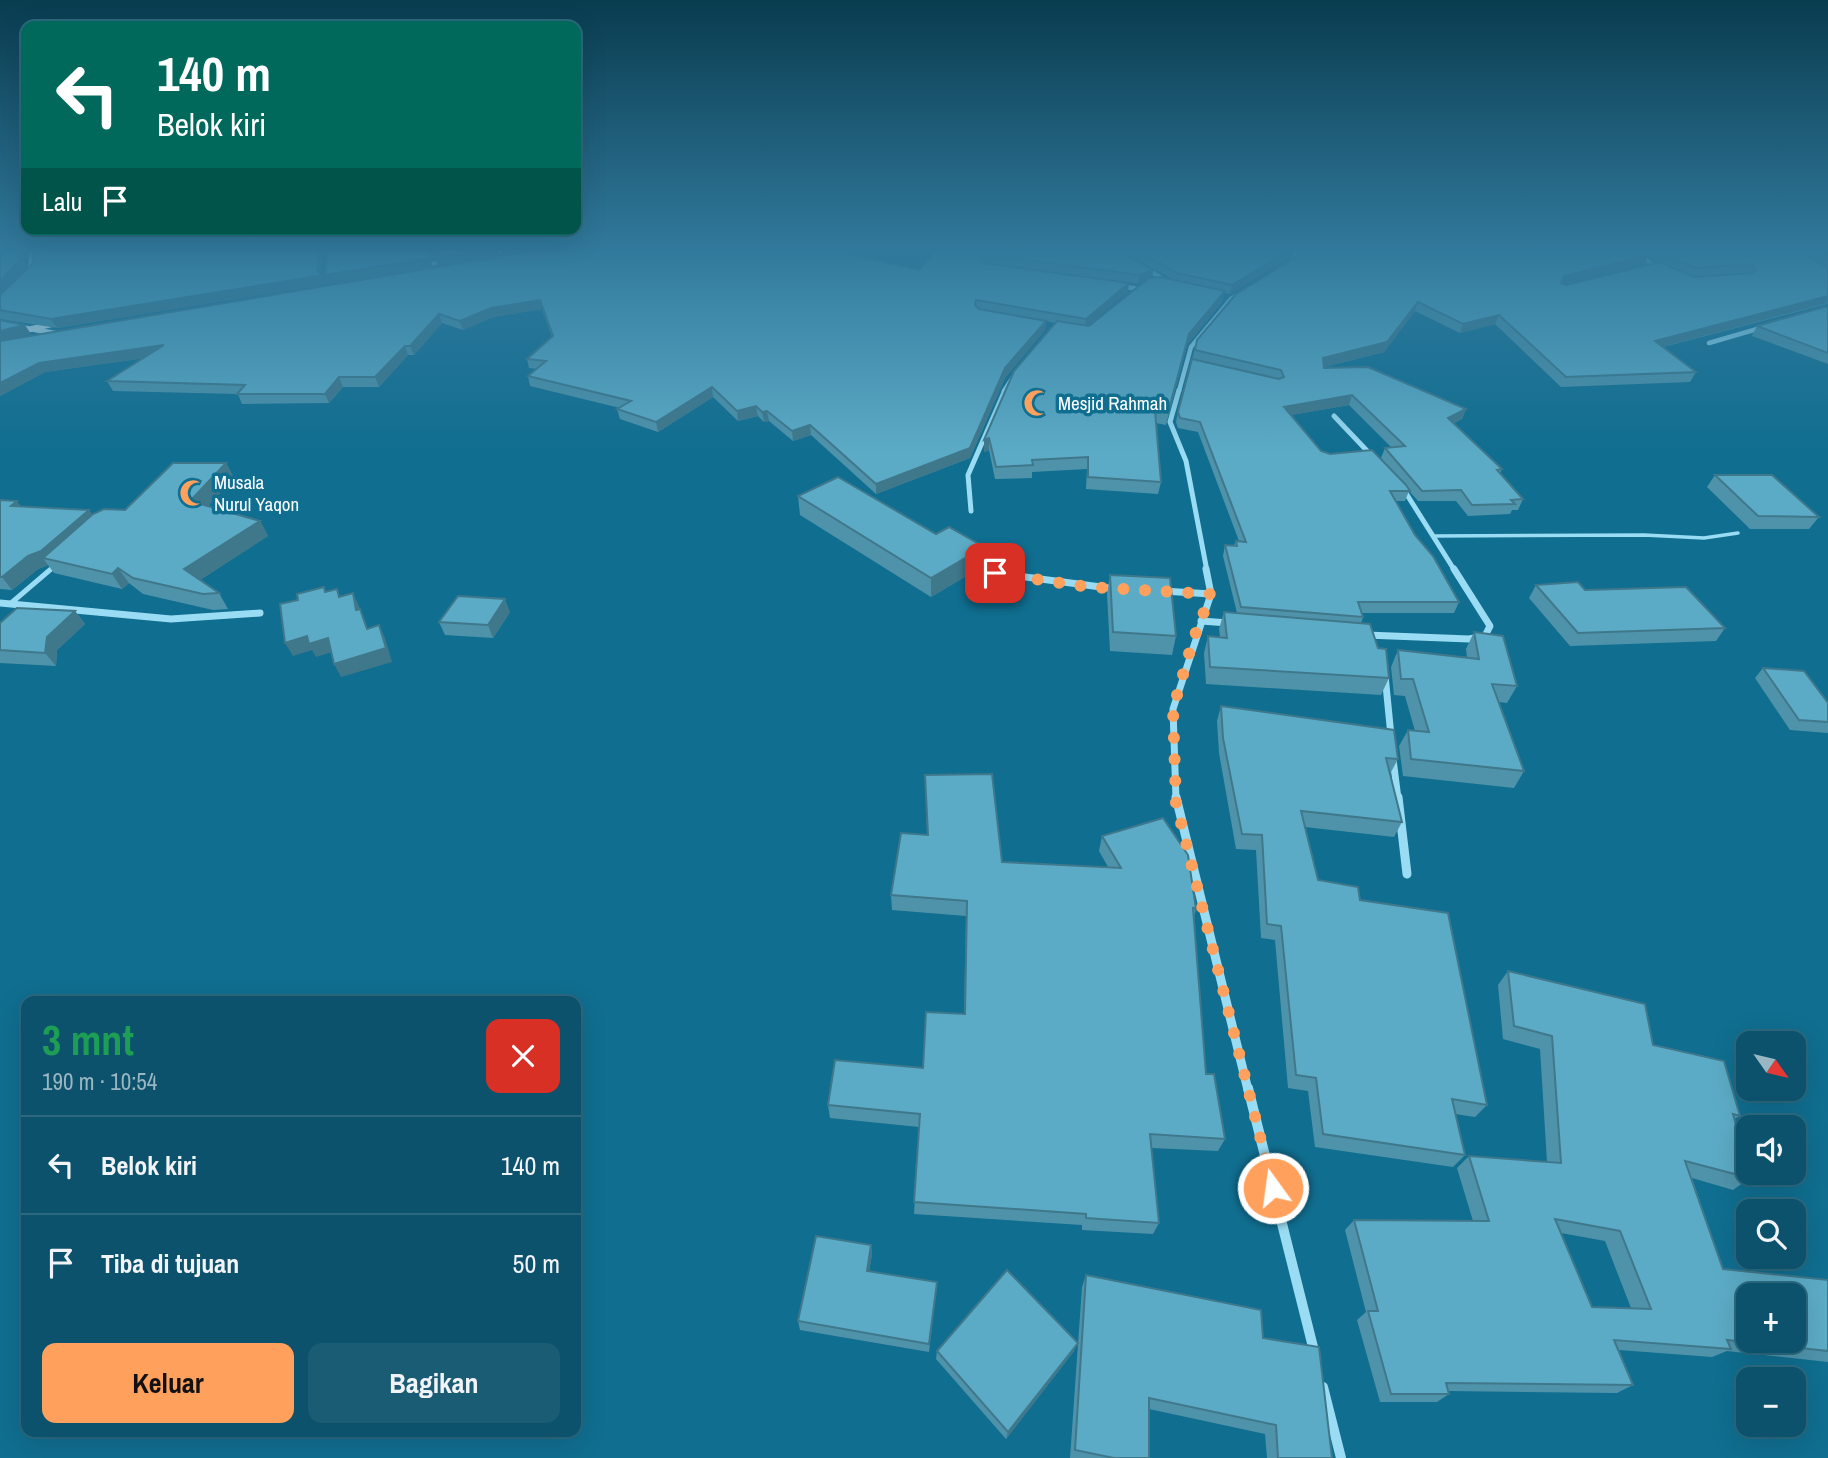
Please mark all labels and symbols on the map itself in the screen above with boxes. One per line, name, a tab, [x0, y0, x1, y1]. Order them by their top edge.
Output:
mosque icon: Mesjid Rahmah	[1022, 388, 1052, 418]
place label: Mesjid Rahmah	[1058, 390, 1167, 416]
place label: Musala Nurul Yaqon	[214, 469, 299, 517]
mosque icon: Musala Nurul Yaqon	[178, 478, 208, 508]
pin	[965, 543, 1025, 603]
north arrow	[1736, 1031, 1806, 1101]
position arrow	[1236, 1151, 1310, 1225]

